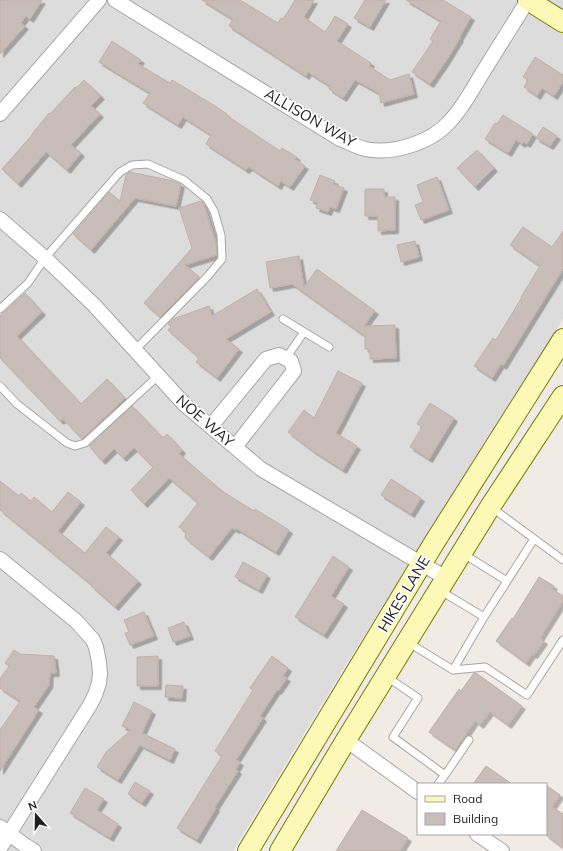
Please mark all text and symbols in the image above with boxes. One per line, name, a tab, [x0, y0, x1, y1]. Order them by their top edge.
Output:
street label: ALLISON WAY	[261, 84, 360, 152]
street label: NOE WAY	[172, 390, 239, 452]
street label: HIKES LANE	[373, 552, 434, 635]
legend	[417, 783, 547, 835]
text: Road	[453, 791, 482, 806]
north arrow	[16, 795, 56, 835]
text: N	[26, 798, 39, 814]
text: Building	[453, 811, 498, 826]

